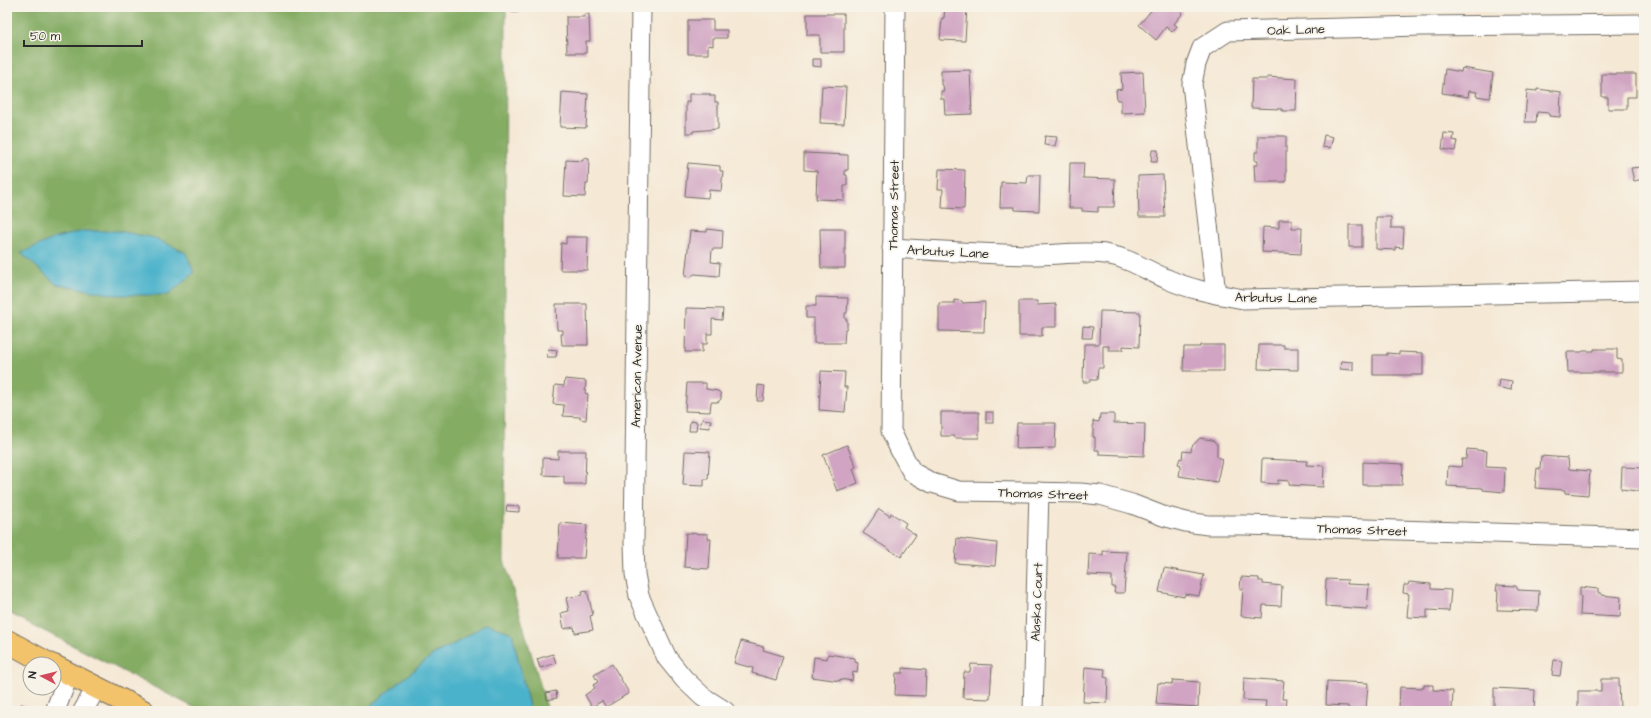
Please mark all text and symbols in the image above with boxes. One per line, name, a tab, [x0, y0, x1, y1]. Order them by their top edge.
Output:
street label: Oak Lane	[1267, 20, 1325, 40]
scale bar	[24, 22, 142, 48]
text: 50 m	[30, 28, 61, 45]
street label: Thomas Street	[884, 159, 904, 250]
street label: Arbutus Lane	[906, 241, 989, 263]
street label: Arbutus Lane	[1235, 288, 1317, 308]
street label: American Avenue	[627, 324, 647, 428]
street label: Thomas Street	[997, 483, 1089, 505]
street label: Thomas Street	[1316, 519, 1408, 541]
street label: Alaska Court	[1027, 562, 1047, 642]
north arrow	[22, 656, 62, 696]
text: N	[25, 670, 40, 679]

